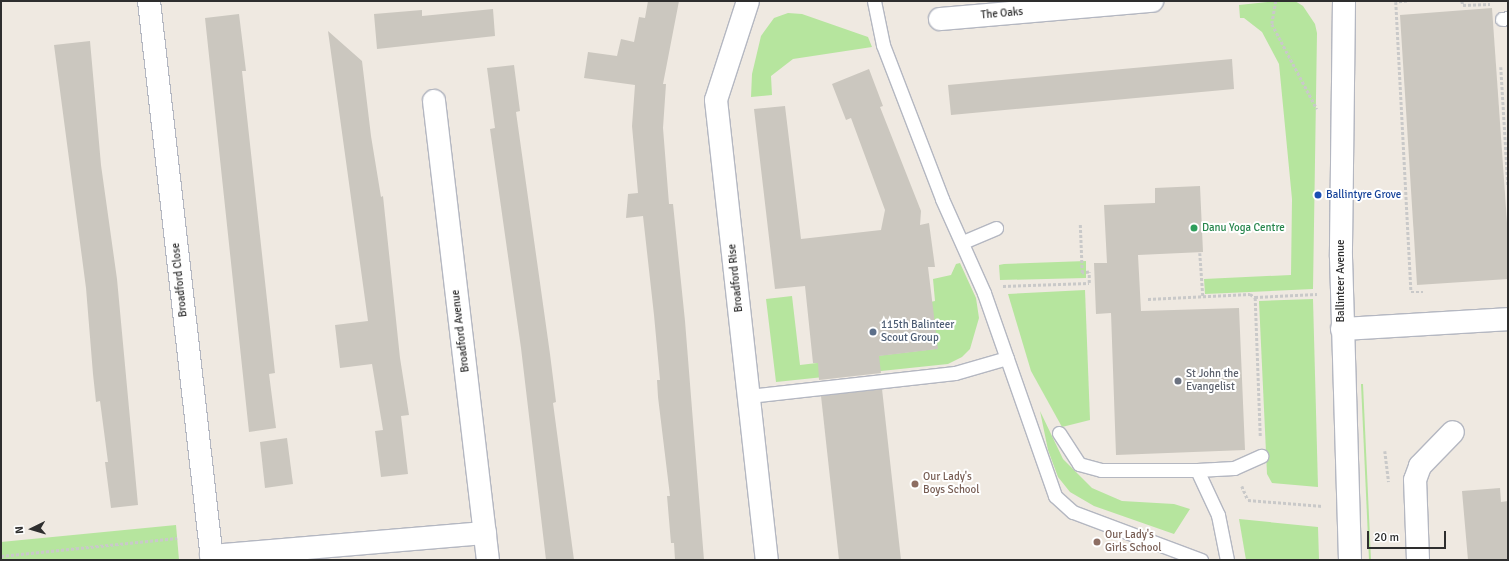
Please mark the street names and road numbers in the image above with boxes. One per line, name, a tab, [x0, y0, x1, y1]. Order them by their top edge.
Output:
street label: The Oaks	[980, 6, 1024, 22]
street label: Ballinteer Avenue	[1334, 239, 1348, 323]
street label: Broadford Close	[170, 242, 190, 318]
street label: Broadford Rise	[726, 243, 746, 313]
street label: Broadford Avenue	[449, 289, 473, 373]

